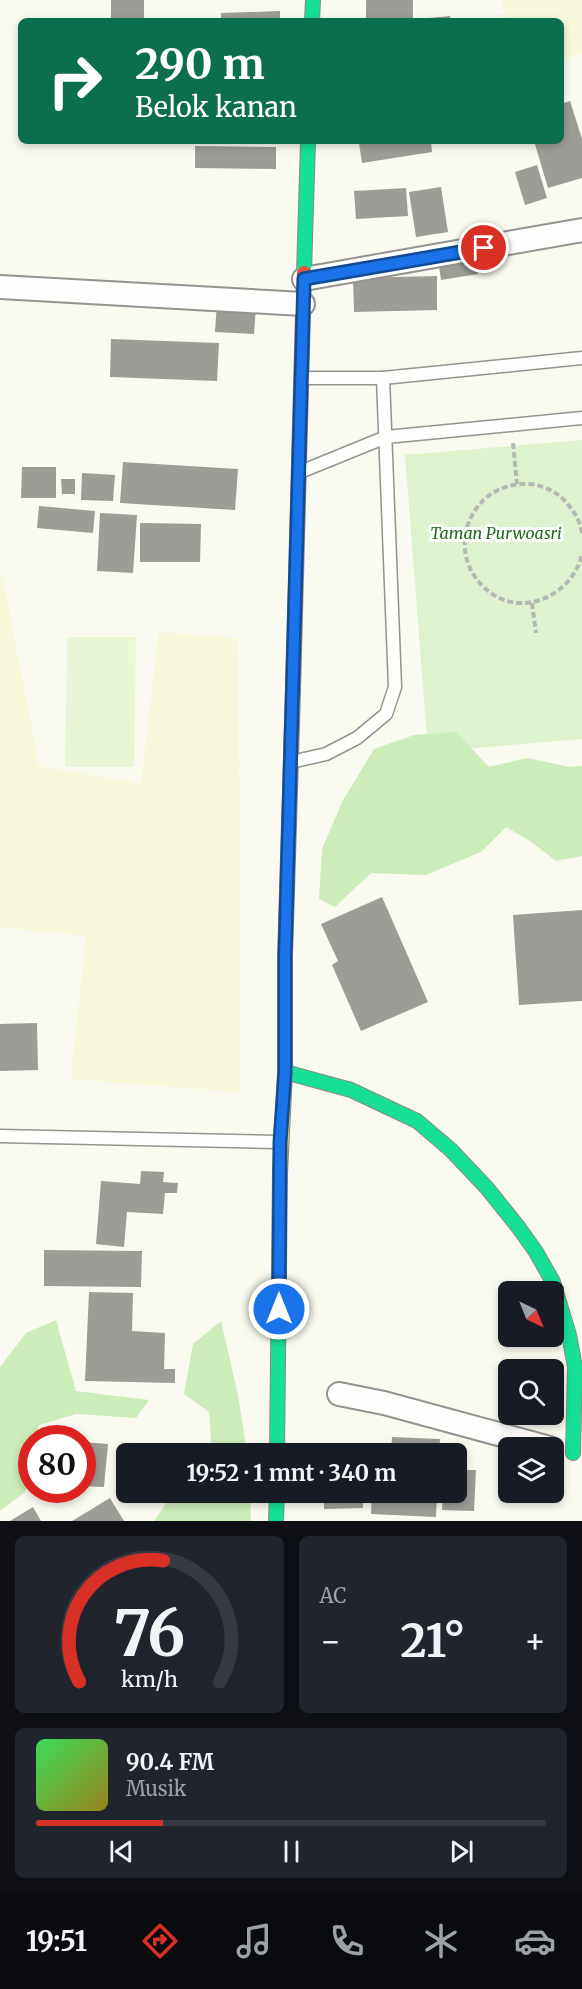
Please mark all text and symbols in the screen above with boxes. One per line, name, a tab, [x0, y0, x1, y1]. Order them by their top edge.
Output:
text: 290 m	[135, 38, 265, 90]
icon: right	[36, 42, 114, 120]
text: Belok kanan	[135, 90, 297, 124]
pin	[458, 222, 509, 273]
icon: arrive	[467, 231, 500, 264]
park label: Taman Purwoasri	[430, 523, 562, 543]
position arrow	[247, 1277, 311, 1341]
north arrow	[498, 1281, 564, 1347]
map controls	[498, 1281, 564, 1503]
button: search	[498, 1359, 564, 1425]
speed limit sign: 80	[18, 1425, 96, 1503]
button: layers	[498, 1437, 564, 1503]
text: 19:52 · 1 mnt · 340 m	[187, 1459, 397, 1487]
text: AC	[320, 1583, 346, 1608]
text: 76	[113, 1595, 185, 1673]
text: 21°	[400, 1613, 465, 1669]
text: −	[320, 1621, 342, 1662]
text: +	[524, 1621, 546, 1662]
text: km/h	[121, 1666, 178, 1693]
text: 90.4 FM	[126, 1748, 214, 1776]
text: Musik	[126, 1776, 186, 1801]
icon: previous	[105, 1835, 138, 1868]
icon: pause	[275, 1835, 308, 1868]
icon: next	[445, 1835, 478, 1868]
icon: directions	[139, 1920, 181, 1962]
icon: music	[233, 1920, 275, 1962]
icon: phone	[326, 1920, 368, 1962]
icon: climate	[420, 1920, 462, 1962]
icon: car	[514, 1920, 556, 1962]
text: 19:51	[26, 1924, 87, 1958]

